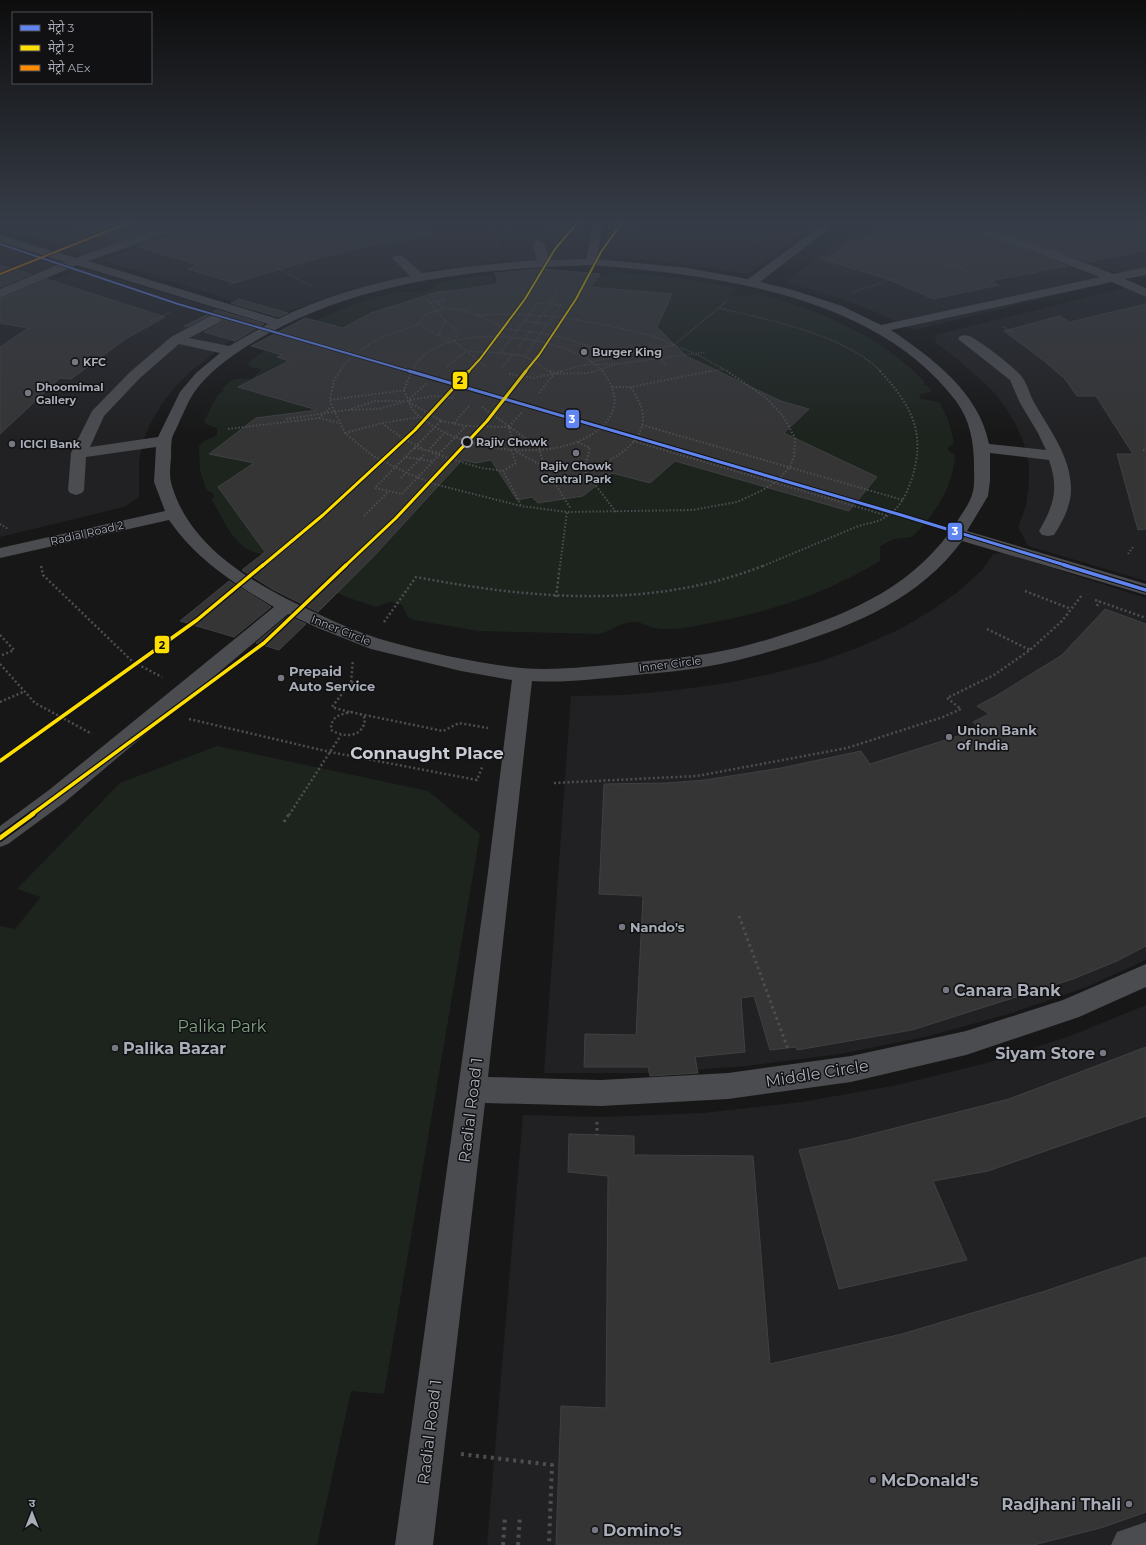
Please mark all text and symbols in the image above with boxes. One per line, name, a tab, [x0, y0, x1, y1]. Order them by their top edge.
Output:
legend	[12, 12, 152, 84]
text: मेट्रो 3	[48, 20, 74, 35]
text: मेट्रो 2	[48, 40, 74, 55]
text: मेट्रो AEx	[48, 60, 91, 75]
place label: Burger King	[592, 345, 662, 359]
marker: Burger King	[579, 347, 589, 357]
place label: KFC	[83, 355, 106, 369]
marker: KFC	[70, 357, 80, 367]
line badge: 2	[452, 371, 468, 390]
text: 2	[457, 373, 464, 387]
place label: Dhoomimal Gallery	[36, 380, 104, 407]
marker: Dhoomimal Gallery	[23, 388, 33, 398]
line badge: 3	[565, 409, 580, 429]
text: 3	[568, 412, 576, 426]
place label: Rajiv Chowk	[476, 435, 548, 449]
marker: Rajiv Chowk	[461, 436, 473, 448]
place label: ICICI Bank	[20, 437, 81, 451]
marker: ICICI Bank	[7, 439, 17, 449]
marker: Rajiv Chowk Central Park	[571, 448, 581, 458]
place label: Rajiv Chowk Central Park	[540, 459, 612, 486]
street label: Radial Road 2	[49, 518, 125, 548]
line badge: 3	[947, 522, 963, 541]
text: 3	[951, 524, 959, 538]
street label: Inner Circle	[309, 612, 373, 648]
line badge: 2	[154, 635, 170, 654]
text: 2	[159, 638, 166, 652]
street label: Inner Circle	[638, 653, 702, 675]
place label: Prepaid Auto Service	[288, 663, 375, 694]
marker: Prepaid Auto Service	[276, 673, 286, 683]
place label: Union Bank of India	[957, 722, 1037, 753]
marker: Union Bank of India	[944, 732, 954, 742]
district label: Connaught Place	[350, 743, 504, 763]
place label: Nando's	[630, 919, 685, 935]
marker: Nando's	[617, 922, 627, 932]
place label: Canara Bank	[954, 981, 1061, 1000]
marker: Canara Bank	[941, 985, 951, 995]
park label: Palika Park	[178, 1017, 267, 1036]
place label: Palika Bazar	[123, 1039, 226, 1058]
marker: Palika Bazar	[110, 1043, 120, 1053]
place label: Siyam Store	[995, 1044, 1095, 1063]
marker: Siyam Store	[1098, 1048, 1108, 1058]
street label: Radial Road 1	[455, 1056, 486, 1164]
street label: Middle Circle	[764, 1056, 870, 1091]
street label: Radial Road 1	[414, 1378, 445, 1486]
place label: McDonald's	[881, 1471, 979, 1490]
marker: McDonald's	[868, 1475, 878, 1485]
north arrow	[12, 1493, 52, 1533]
place label: Radjhani Thali	[1002, 1495, 1121, 1514]
text: उ	[29, 1496, 36, 1510]
marker: Radjhani Thali	[1124, 1499, 1134, 1509]
place label: Domino's	[603, 1521, 682, 1540]
marker: Domino's	[590, 1525, 600, 1535]

